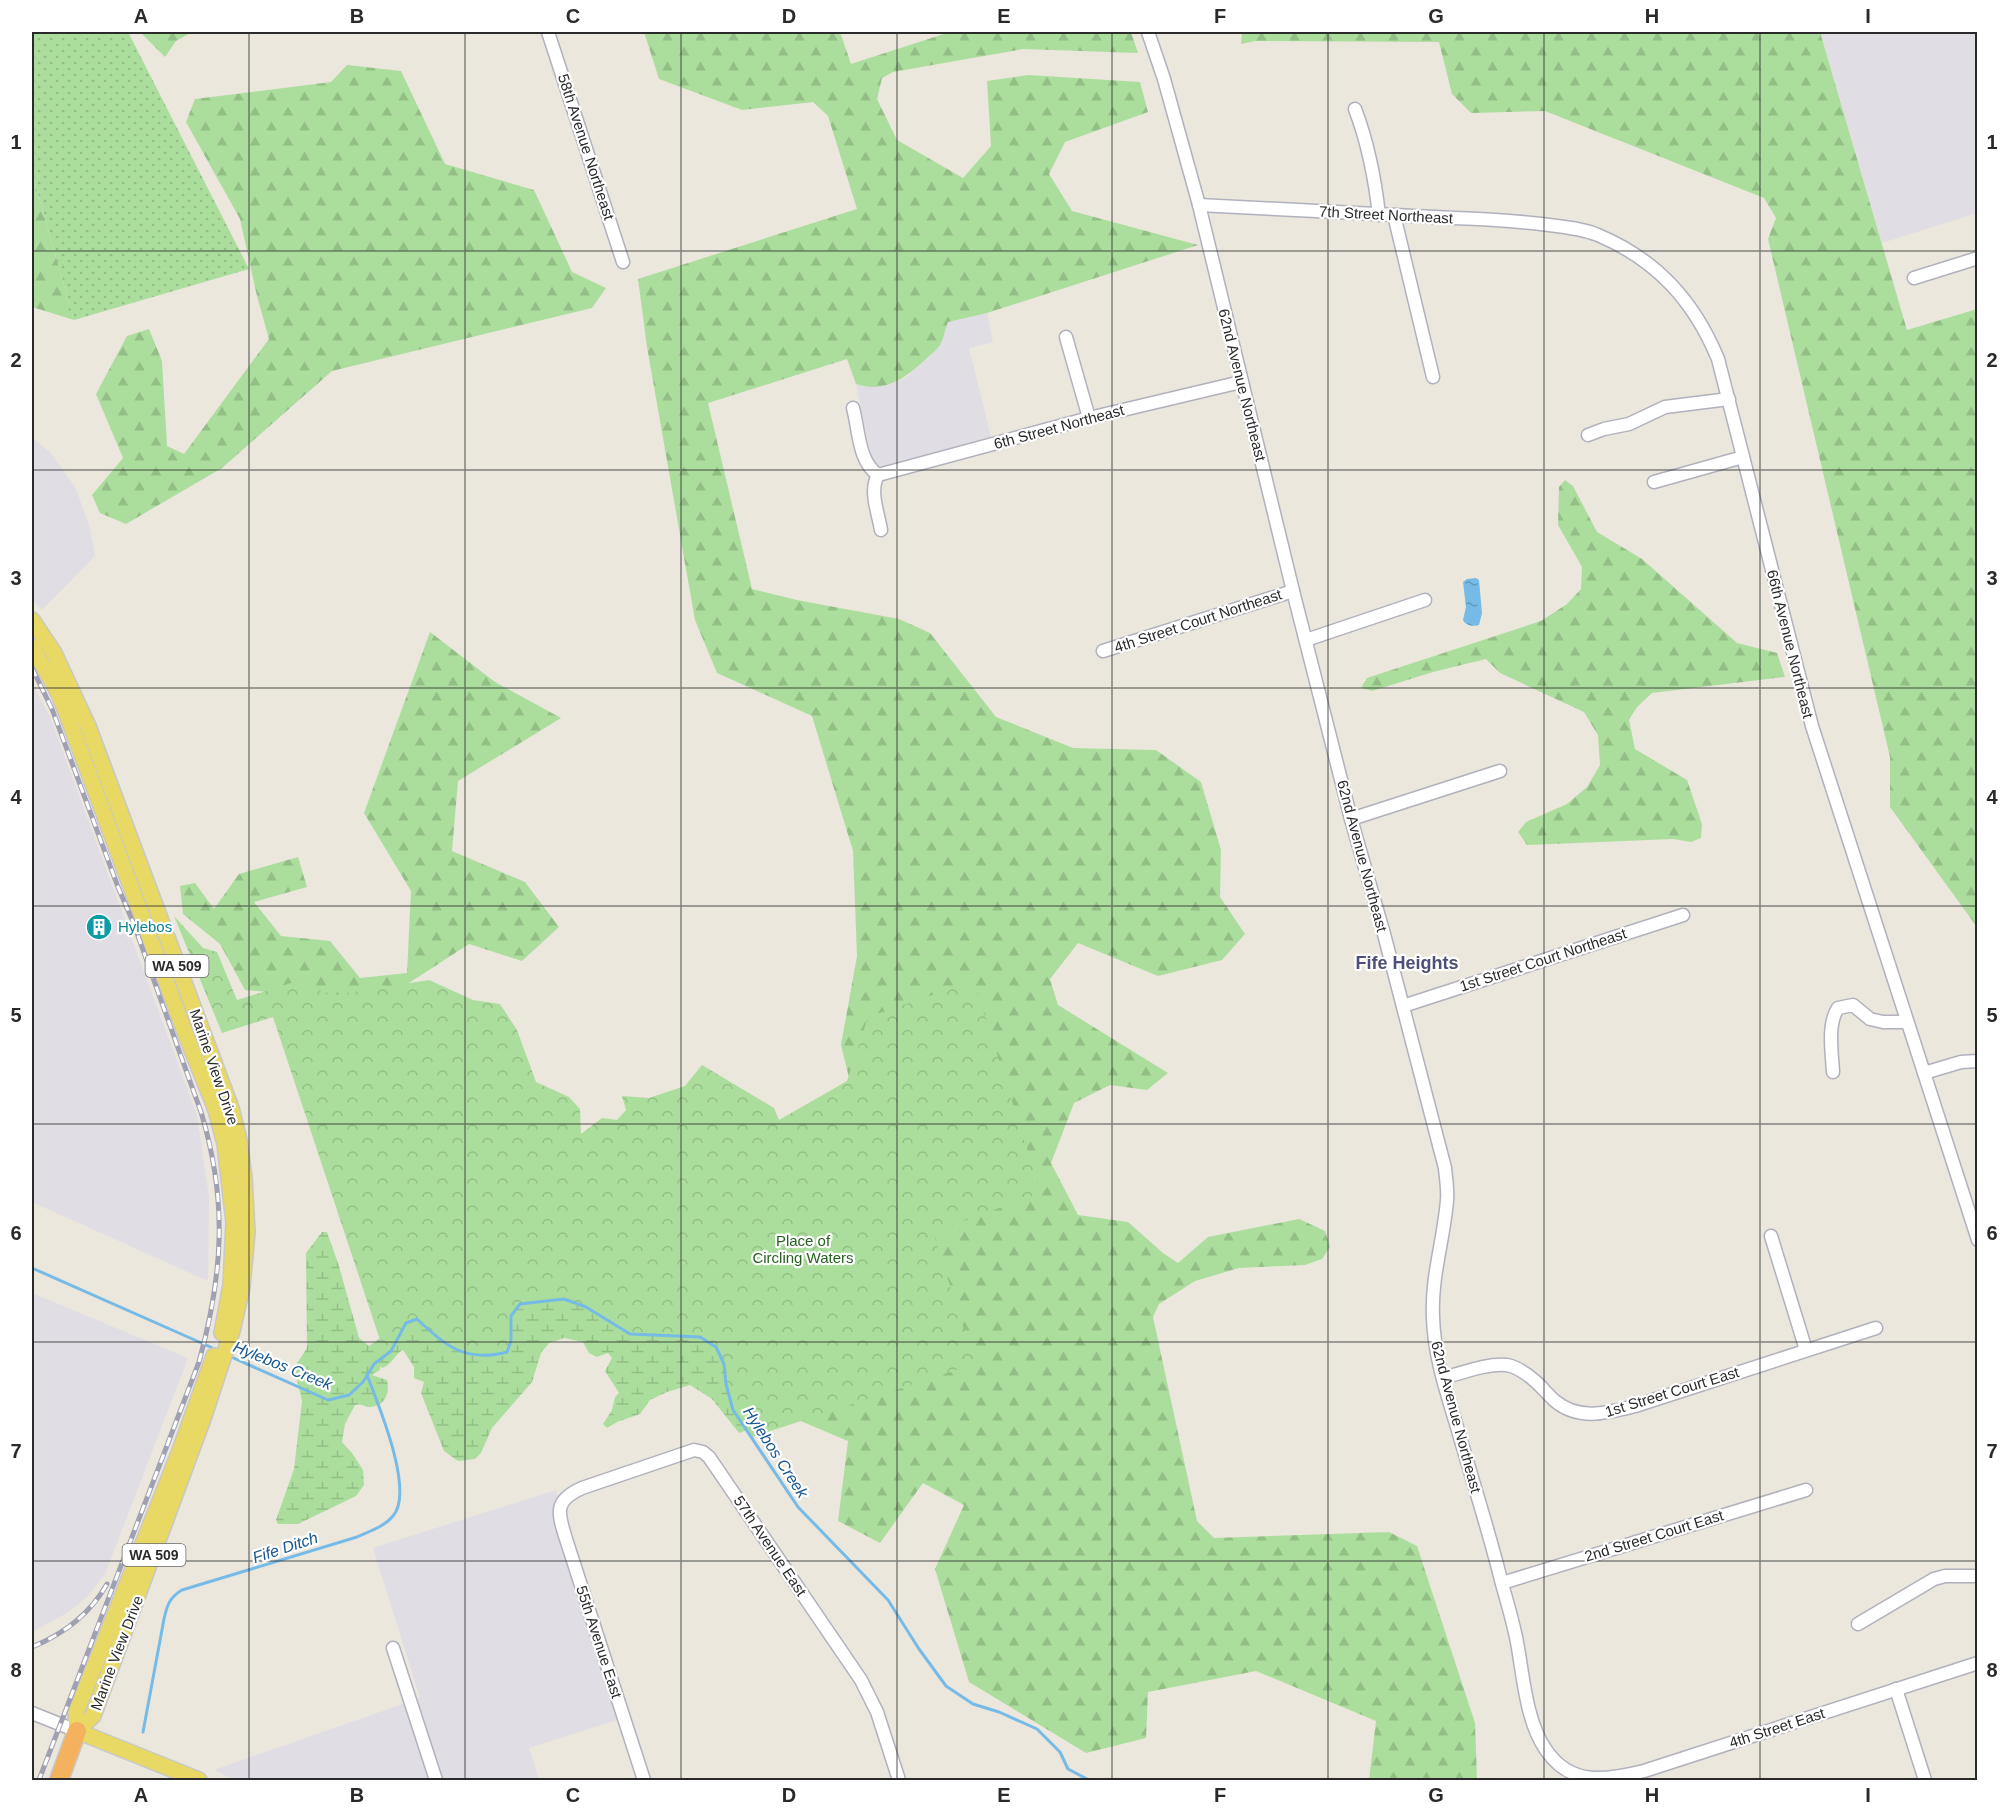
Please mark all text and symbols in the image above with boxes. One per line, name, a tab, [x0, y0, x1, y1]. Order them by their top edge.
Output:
text: A	[134, 5, 148, 27]
text: B	[350, 5, 364, 27]
text: C	[566, 5, 580, 27]
text: D	[782, 5, 796, 27]
text: E	[997, 5, 1011, 27]
text: F	[1214, 5, 1226, 27]
text: G	[1428, 5, 1444, 27]
text: H	[1645, 5, 1659, 27]
text: I	[1865, 5, 1871, 27]
street label: 58th Avenue Northeast	[555, 72, 618, 223]
text: 1	[10, 131, 22, 153]
text: 1	[1986, 131, 1998, 153]
street label: 7th Street Northeast	[1319, 202, 1454, 227]
street label: 62nd Avenue Northeast	[1215, 307, 1270, 464]
text: 2	[10, 349, 22, 371]
text: 2	[1986, 349, 1998, 371]
street label: 6th Street Northeast	[992, 401, 1127, 452]
text: 3	[10, 567, 22, 589]
text: 3	[1986, 567, 1998, 589]
street label: 66th Avenue Northeast	[1764, 568, 1817, 721]
street label: 4th Street Court Northeast	[1112, 585, 1285, 656]
street label: 62nd Avenue Northeast	[1334, 778, 1391, 934]
text: 4	[10, 786, 22, 808]
text: 4	[1986, 786, 1998, 808]
building icon: Hylebos	[84, 912, 114, 942]
place label: Hylebos	[118, 918, 172, 935]
street label: 1st Street Court Northeast	[1457, 924, 1629, 995]
district label: Fife Heights	[1355, 953, 1459, 973]
road number: WA 509	[146, 955, 208, 977]
text: 5	[10, 1004, 22, 1026]
text: 5	[1986, 1004, 1998, 1026]
street label: Marine View Drive	[187, 1007, 242, 1127]
text: 6	[10, 1222, 22, 1244]
text: 6	[1986, 1222, 1998, 1244]
park label: Place of Circling Waters	[752, 1232, 854, 1266]
water label: Hylebos Creek	[231, 1338, 336, 1393]
street label: 62nd Avenue Northeast	[1428, 1339, 1485, 1495]
street label: 1st Street Court East	[1603, 1363, 1742, 1420]
water label: Hylebos Creek	[740, 1404, 812, 1502]
text: 7	[10, 1440, 22, 1462]
text: 7	[1986, 1440, 1998, 1462]
street label: 57th Avenue East	[731, 1492, 811, 1600]
street label: 2nd Street Court East	[1582, 1506, 1726, 1565]
water label: Fife Ditch	[250, 1529, 320, 1566]
road number: WA 509	[122, 1544, 186, 1566]
street label: 55th Avenue East	[573, 1583, 626, 1701]
street label: Marine View Drive	[87, 1593, 146, 1713]
text: 8	[10, 1659, 22, 1681]
text: 8	[1986, 1659, 1998, 1681]
street label: 4th Street East	[1727, 1704, 1827, 1751]
text: A	[134, 1784, 148, 1806]
text: B	[350, 1784, 364, 1806]
text: C	[566, 1784, 580, 1806]
text: D	[782, 1784, 796, 1806]
text: E	[997, 1784, 1011, 1806]
text: F	[1214, 1784, 1226, 1806]
text: G	[1428, 1784, 1444, 1806]
text: H	[1645, 1784, 1659, 1806]
text: I	[1865, 1784, 1871, 1806]

